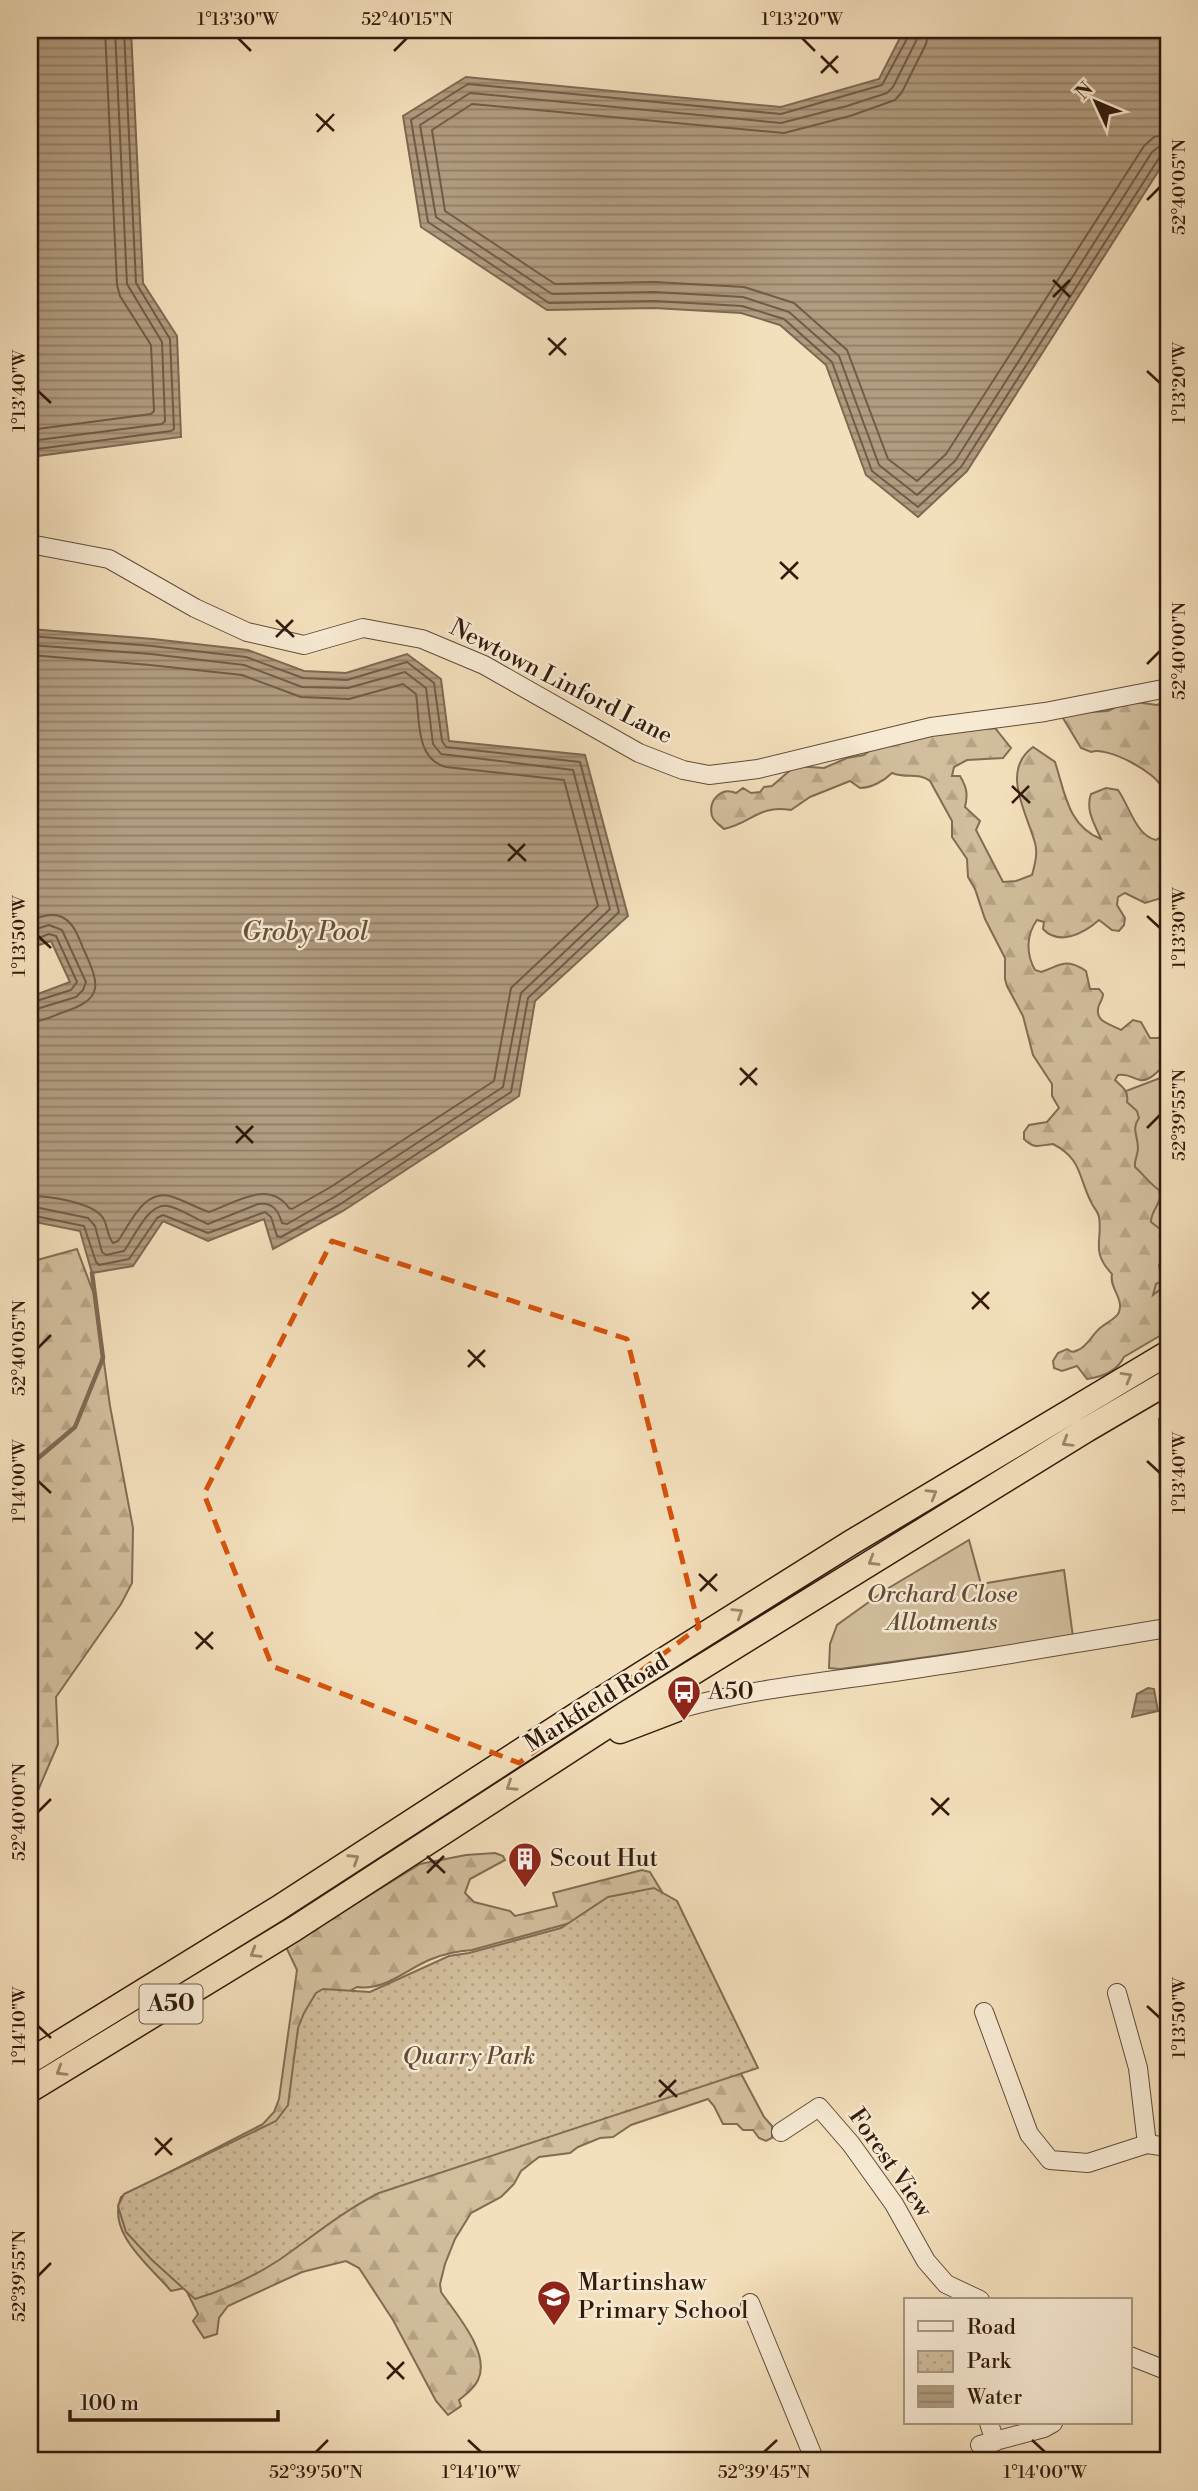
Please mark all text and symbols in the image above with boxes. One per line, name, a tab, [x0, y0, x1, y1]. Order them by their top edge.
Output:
text: 1°13'30"W	[197, 8, 279, 31]
text: 52°40'15"N	[361, 8, 453, 31]
text: 1°13'20"W	[761, 8, 843, 31]
north arrow	[1062, 66, 1132, 136]
text: N	[1071, 77, 1098, 105]
text: 52°40'05"N	[1168, 139, 1191, 235]
text: 1°13'20"W	[1168, 342, 1191, 424]
text: 1°13'40"W	[8, 349, 31, 432]
text: 52°40'00"N	[1168, 602, 1191, 700]
street label: Newtown Linford Lane	[445, 613, 677, 751]
text: 1°13'30"W	[1168, 887, 1191, 969]
text: 1°13'50"W	[8, 895, 31, 977]
water label: Groby Pool	[242, 916, 369, 948]
text: 52°39'55"N	[1168, 1068, 1191, 1161]
text: 52°40'05"N	[8, 1300, 31, 1396]
one-way arrow	[1119, 1372, 1132, 1385]
text: 1°13'40"W	[1168, 1431, 1191, 1514]
one-way arrow	[1062, 1434, 1075, 1447]
text: 1°14'00"W	[8, 1439, 31, 1523]
one-way arrow	[924, 1489, 937, 1502]
one-way arrow	[868, 1552, 881, 1565]
park label: Orchard Close Allotments	[867, 1580, 1017, 1638]
one-way arrow	[731, 1609, 744, 1622]
street label: Markfield Road	[519, 1647, 675, 1759]
bus stop icon: A50	[665, 1673, 703, 1722]
place label: A50	[707, 1677, 754, 1707]
text: 52°40'00"N	[8, 1763, 31, 1861]
one-way arrow	[506, 1778, 519, 1791]
building icon: Scout Hut	[506, 1840, 544, 1889]
place label: Scout Hut	[550, 1844, 658, 1874]
one-way arrow	[346, 1855, 359, 1868]
one-way arrow	[249, 1944, 262, 1957]
text: 1°13'50"W	[1168, 1977, 1191, 2059]
road number: A50	[140, 1984, 202, 2024]
text: 1°14'10"W	[8, 1986, 31, 2065]
park label: Quarry Park	[403, 2042, 535, 2072]
one-way arrow	[55, 2063, 68, 2076]
street label: Forest View	[841, 2103, 939, 2225]
text: 52°39'55"N	[8, 2229, 31, 2322]
place label: Martinshaw Primary School	[578, 2268, 748, 2326]
school or university icon: Martinshaw Primary School	[535, 2278, 573, 2327]
legend	[904, 2298, 1132, 2424]
text: Road	[967, 2315, 1016, 2341]
text: Park	[967, 2349, 1012, 2375]
scale bar	[70, 2379, 278, 2423]
text: Water	[966, 2385, 1022, 2411]
text: 100 m	[80, 2391, 139, 2417]
text: 52°39'50"N	[269, 2461, 364, 2484]
text: 1°14'10"W	[442, 2461, 521, 2484]
text: 52°39'45"N	[718, 2461, 811, 2484]
text: 1°14'00"W	[1003, 2461, 1087, 2484]

